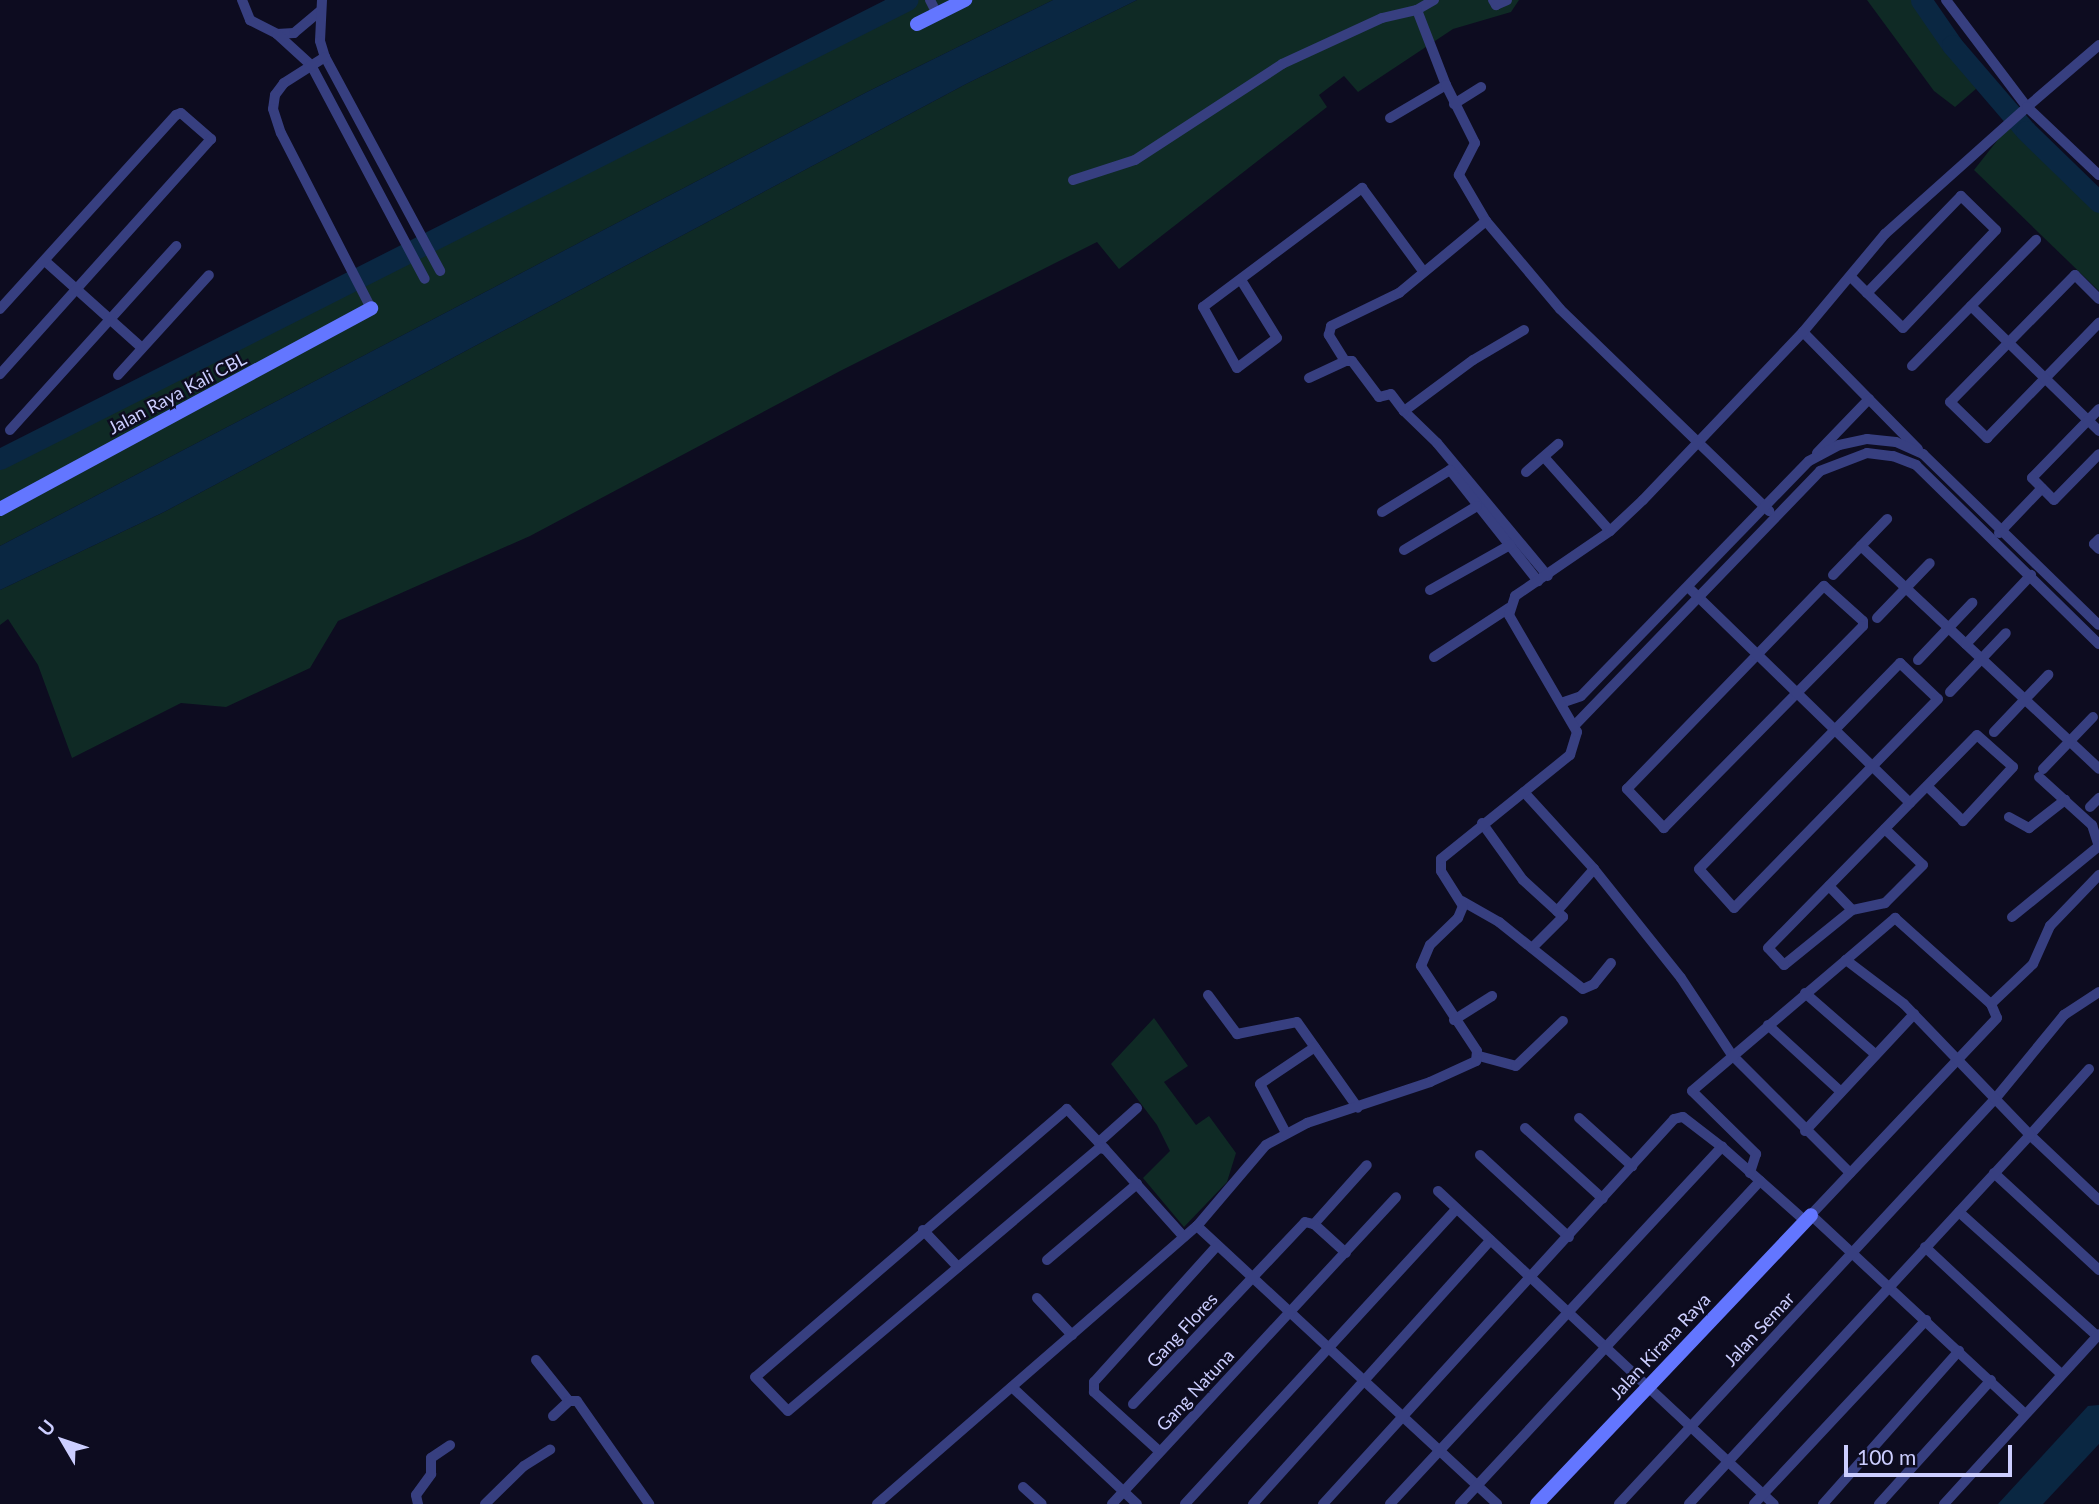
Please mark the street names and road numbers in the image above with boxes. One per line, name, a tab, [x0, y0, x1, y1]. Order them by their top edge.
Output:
street label: Jalan Raya Kali CBL	[104, 347, 250, 439]
street label: Jalan Semar	[1719, 1287, 1799, 1371]
street label: Gang Flores	[1142, 1288, 1222, 1372]
street label: Jalan Kirana Raya	[1605, 1288, 1715, 1404]
street label: Gang Natuna	[1152, 1345, 1238, 1435]

